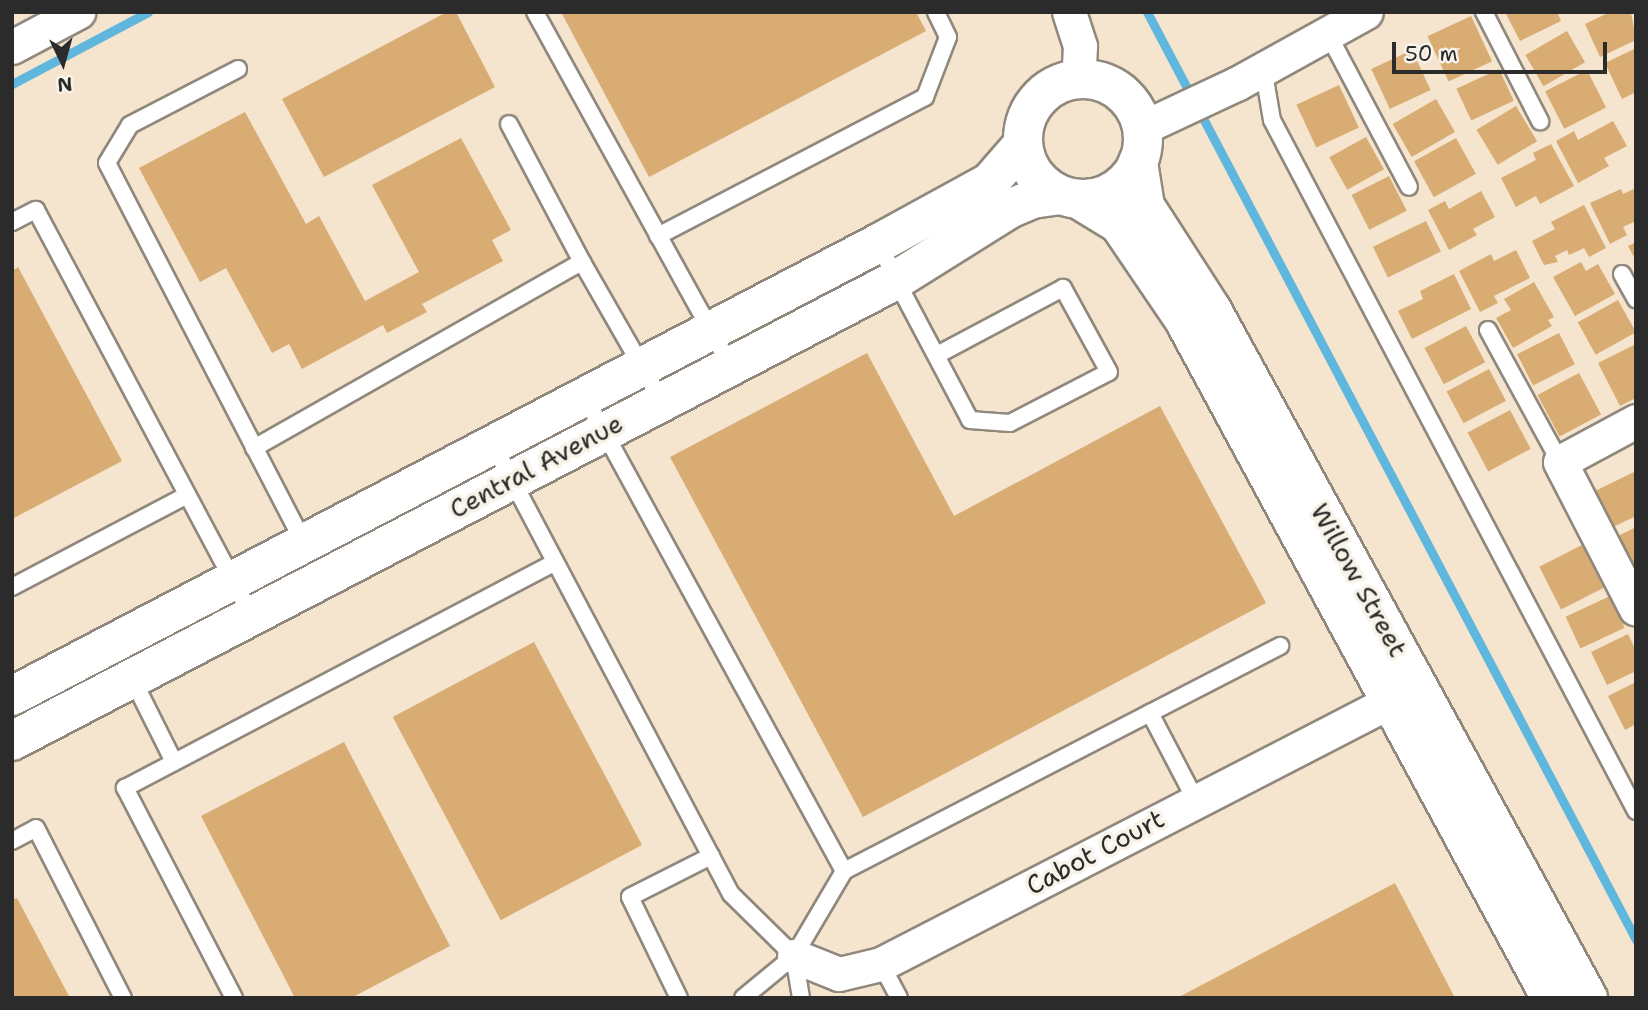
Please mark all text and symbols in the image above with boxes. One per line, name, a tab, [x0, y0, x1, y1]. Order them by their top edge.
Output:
north arrow	[28, 28, 98, 98]
scale bar	[1396, 28, 1611, 72]
text: 50 m	[1405, 40, 1458, 68]
text: N	[56, 71, 73, 98]
street label: Central Avenue	[444, 407, 628, 525]
street label: Willow Street	[1304, 498, 1414, 662]
street label: Cabot Court	[1021, 803, 1169, 901]

